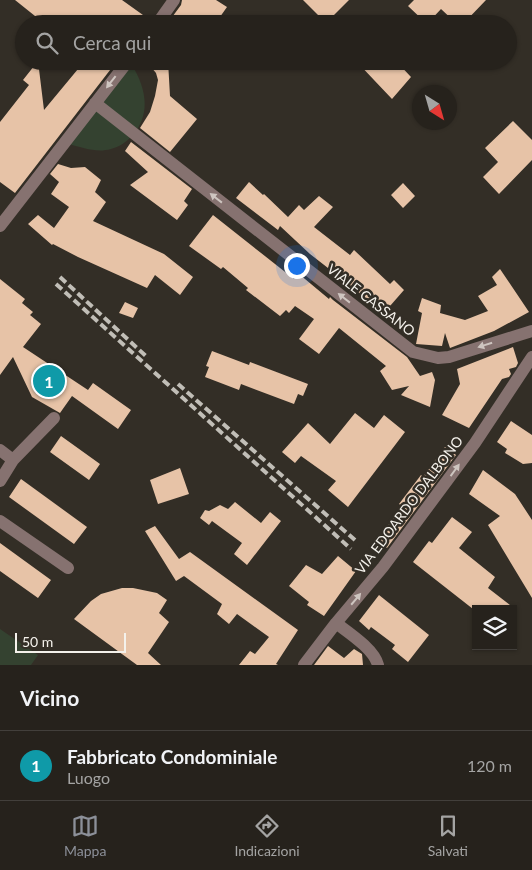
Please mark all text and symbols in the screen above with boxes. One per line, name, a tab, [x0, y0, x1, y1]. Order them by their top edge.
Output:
search box	[15, 15, 517, 70]
icon: search	[33, 29, 61, 57]
text: Cerca qui	[73, 31, 151, 54]
one-way arrow	[106, 75, 117, 88]
north arrow	[412, 85, 457, 130]
one-way arrow	[210, 192, 223, 203]
your location	[284, 253, 310, 279]
street label: VIALE CASSANO	[324, 260, 419, 339]
one-way arrow	[338, 293, 351, 304]
one-way arrow	[478, 342, 493, 349]
pin: 1	[33, 362, 65, 400]
street label: VIA EDOARDO DALBONO	[351, 432, 466, 577]
one-way arrow	[449, 464, 460, 477]
one-way arrow	[350, 593, 361, 606]
map controls	[472, 605, 517, 650]
button: layers	[472, 605, 517, 650]
scale bar	[15, 630, 126, 653]
text: 50 m	[22, 633, 53, 650]
text: Vicino	[20, 685, 79, 710]
text: Fabbricato Condominiale	[67, 745, 277, 768]
text: 1	[31, 756, 41, 775]
text: 120 m	[467, 756, 512, 775]
text: Luogo	[67, 768, 110, 787]
tab: Mappa	[64, 812, 106, 859]
tab: Indicazioni	[234, 812, 300, 859]
tab: Salvati	[428, 812, 468, 859]

